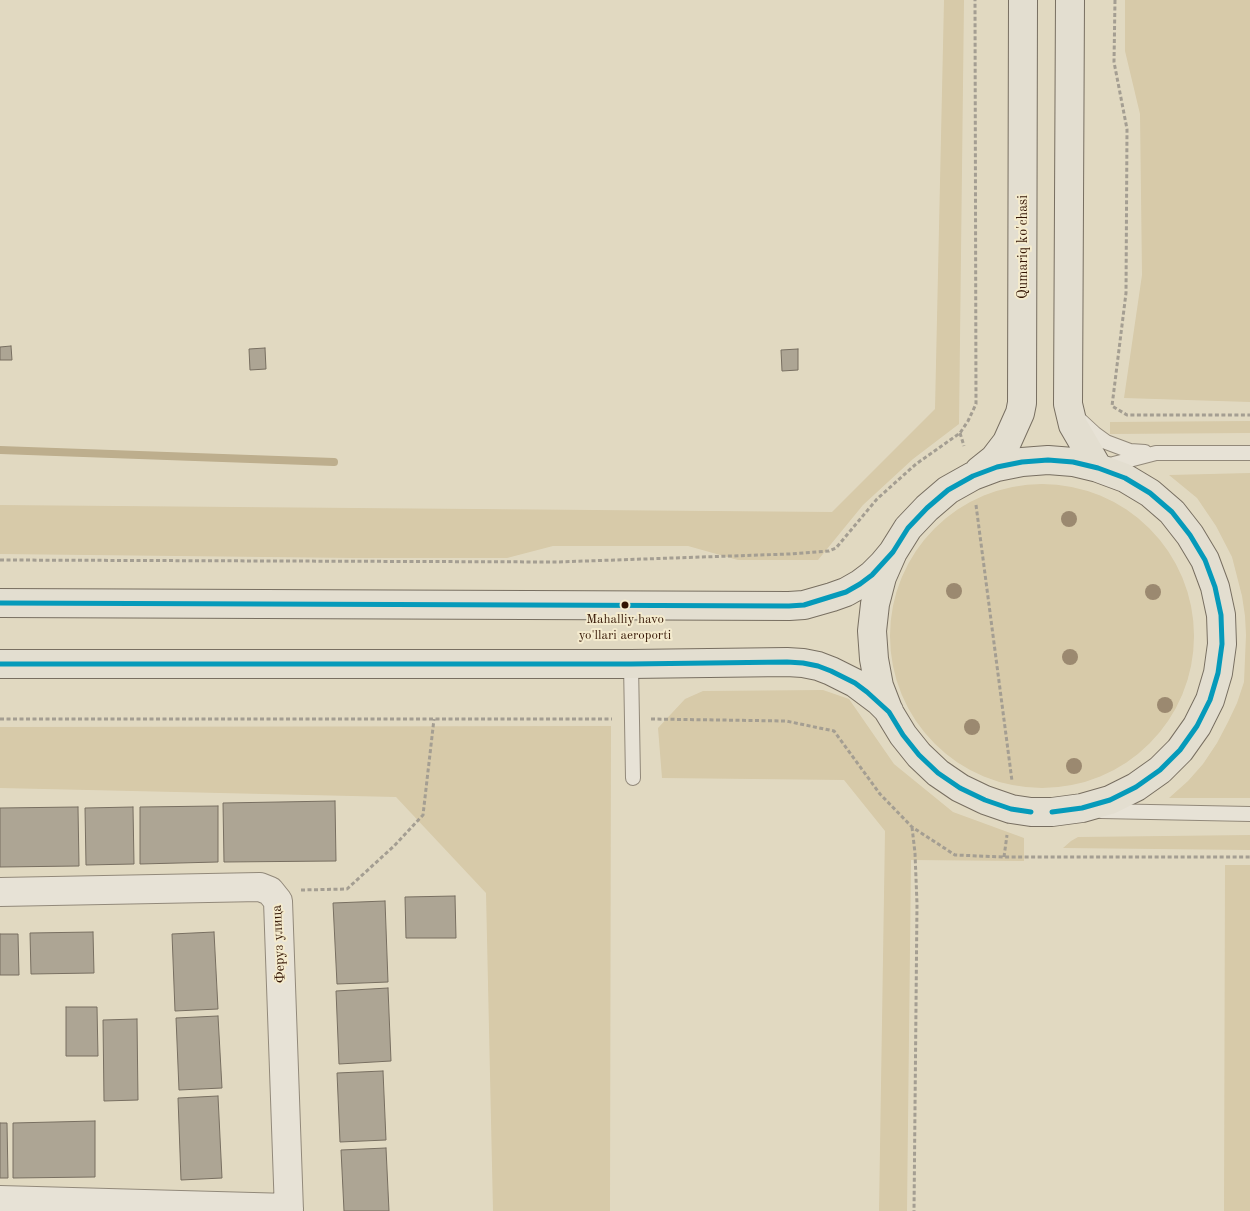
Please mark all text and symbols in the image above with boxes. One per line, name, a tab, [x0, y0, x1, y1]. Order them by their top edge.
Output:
street label: Qumariq ko'chasi	[1015, 195, 1031, 299]
marker: Mahalliy havo yo'llari aeroporti	[620, 600, 630, 610]
place label: Mahalliy havo yo'llari aeroporti	[579, 612, 671, 643]
street label: Феруз улица	[269, 904, 289, 984]

